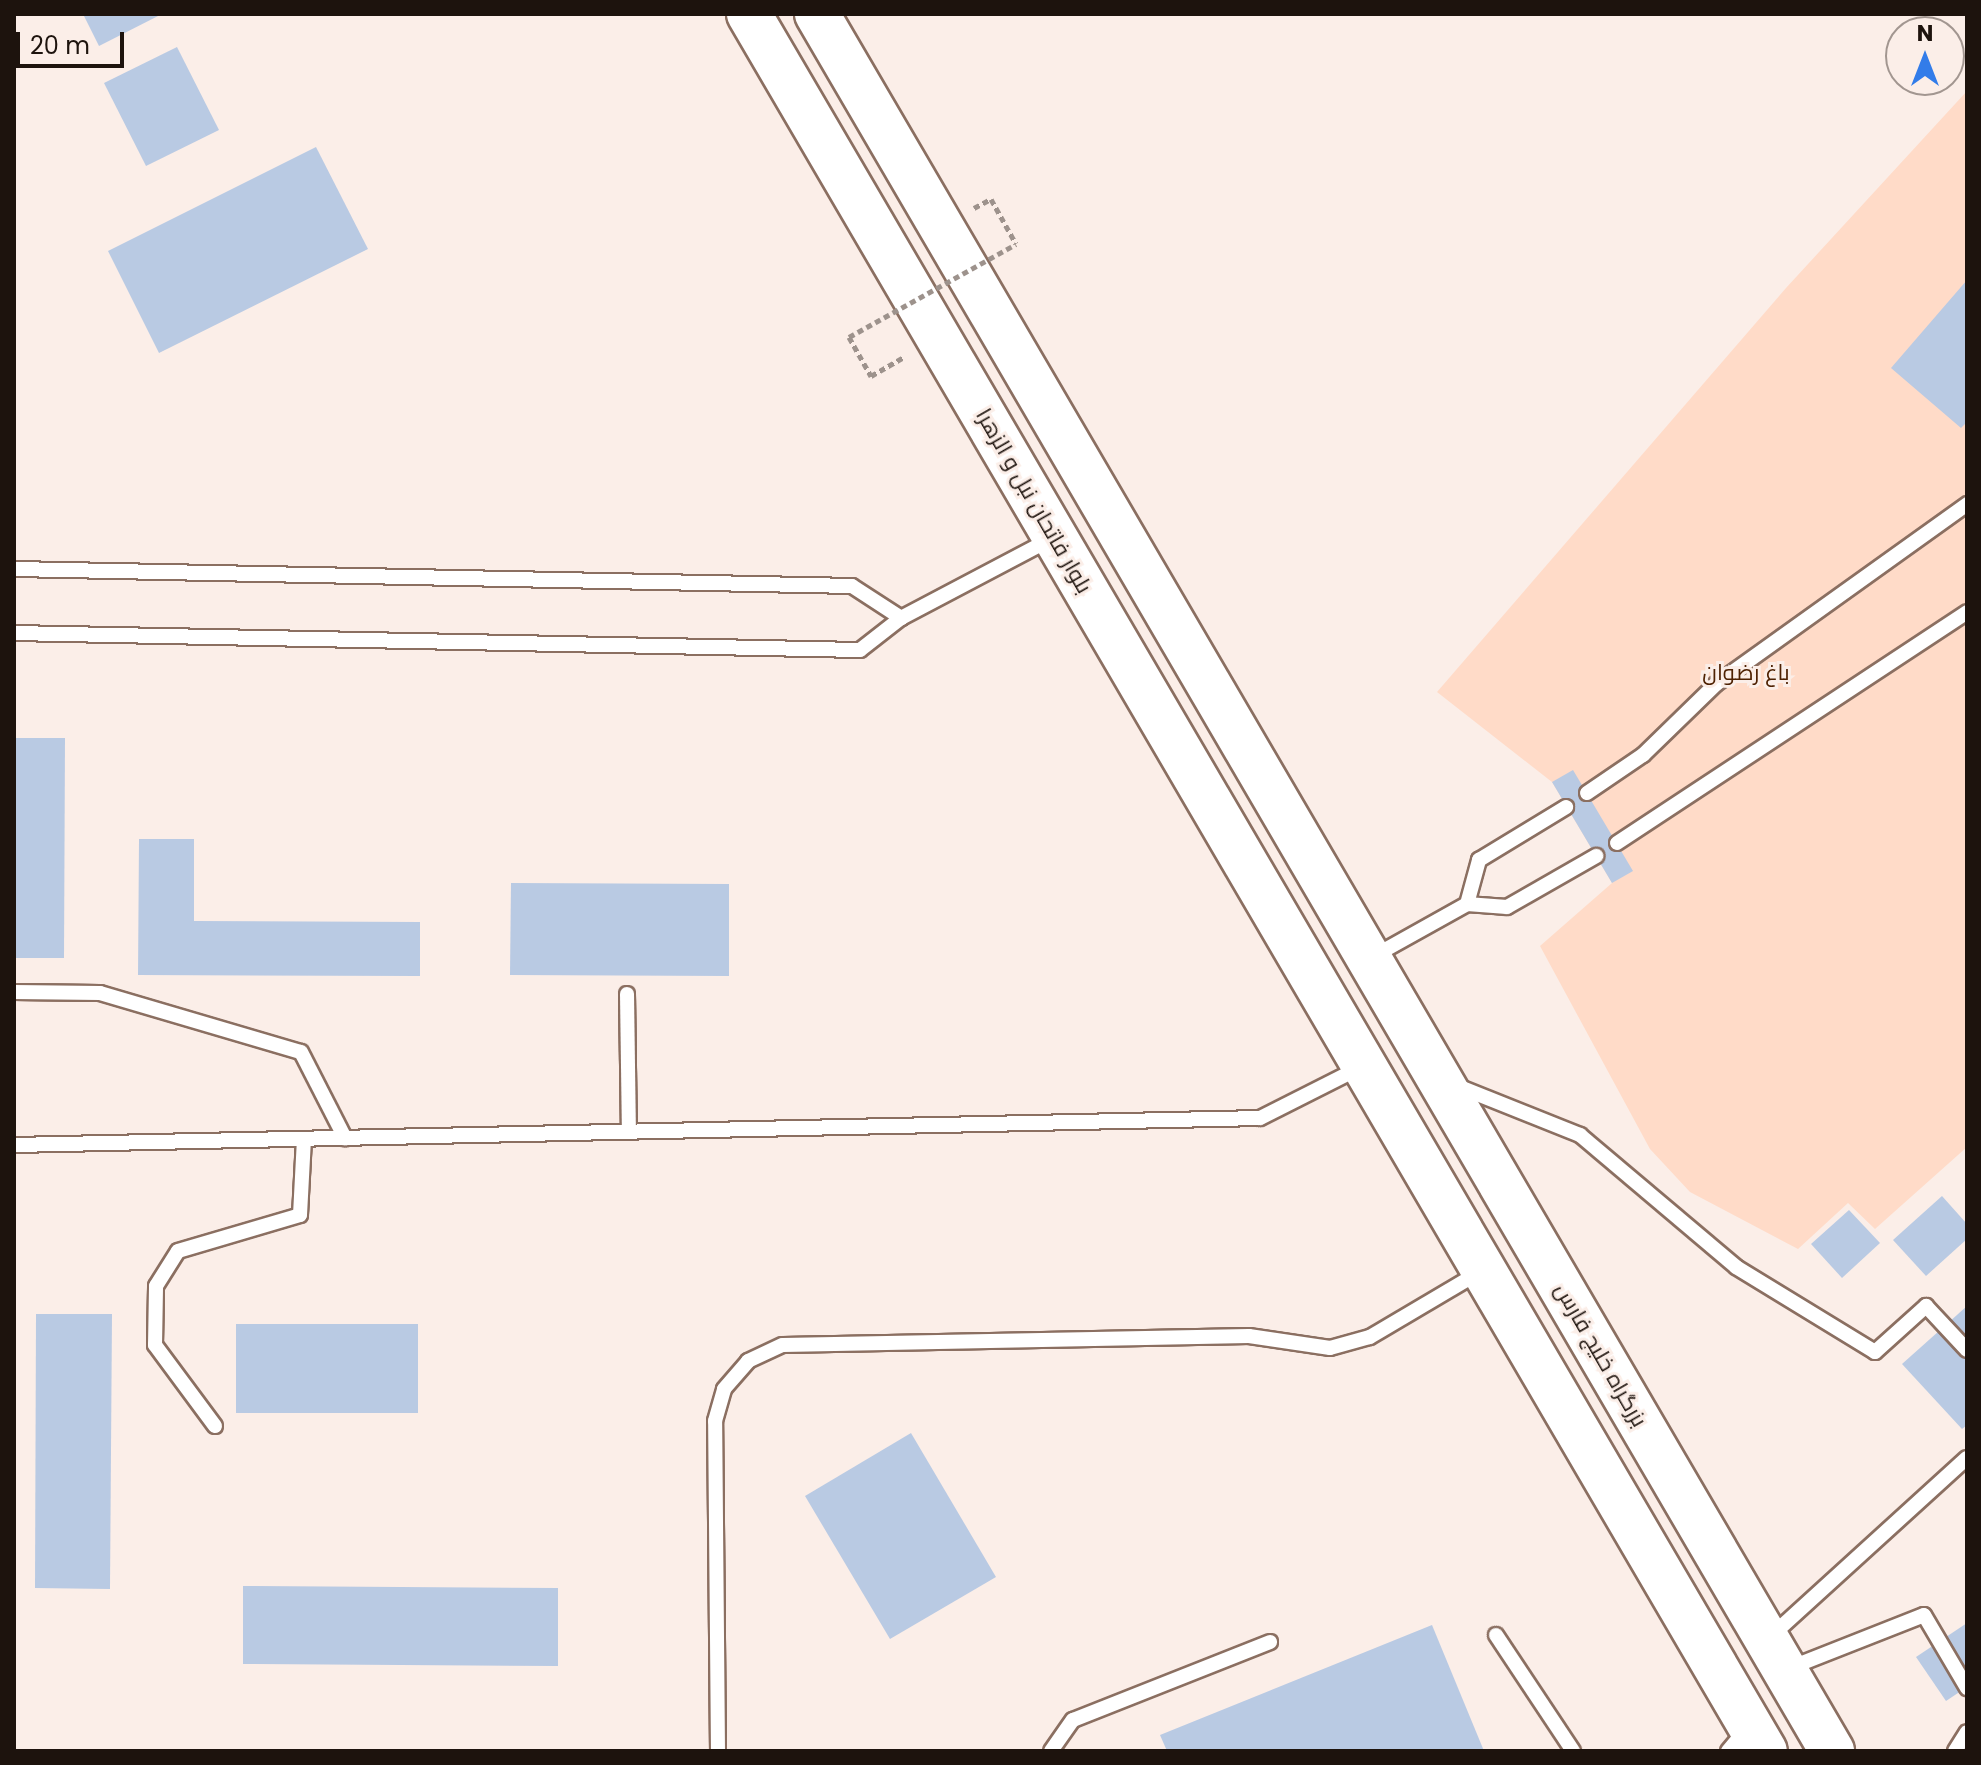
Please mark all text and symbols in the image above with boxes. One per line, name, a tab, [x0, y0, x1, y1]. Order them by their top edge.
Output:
scale bar	[20, 16, 128, 66]
north arrow	[1885, 16, 1965, 96]
text: N	[1917, 18, 1933, 49]
text: 20 m	[30, 29, 90, 62]
street label: بلوار فاتحان نبل و الزهرا	[970, 404, 1098, 598]
park label: باغ رضوان	[1702, 660, 1790, 686]
street label: بزرگراه خلیج فارس	[1549, 1278, 1653, 1432]

